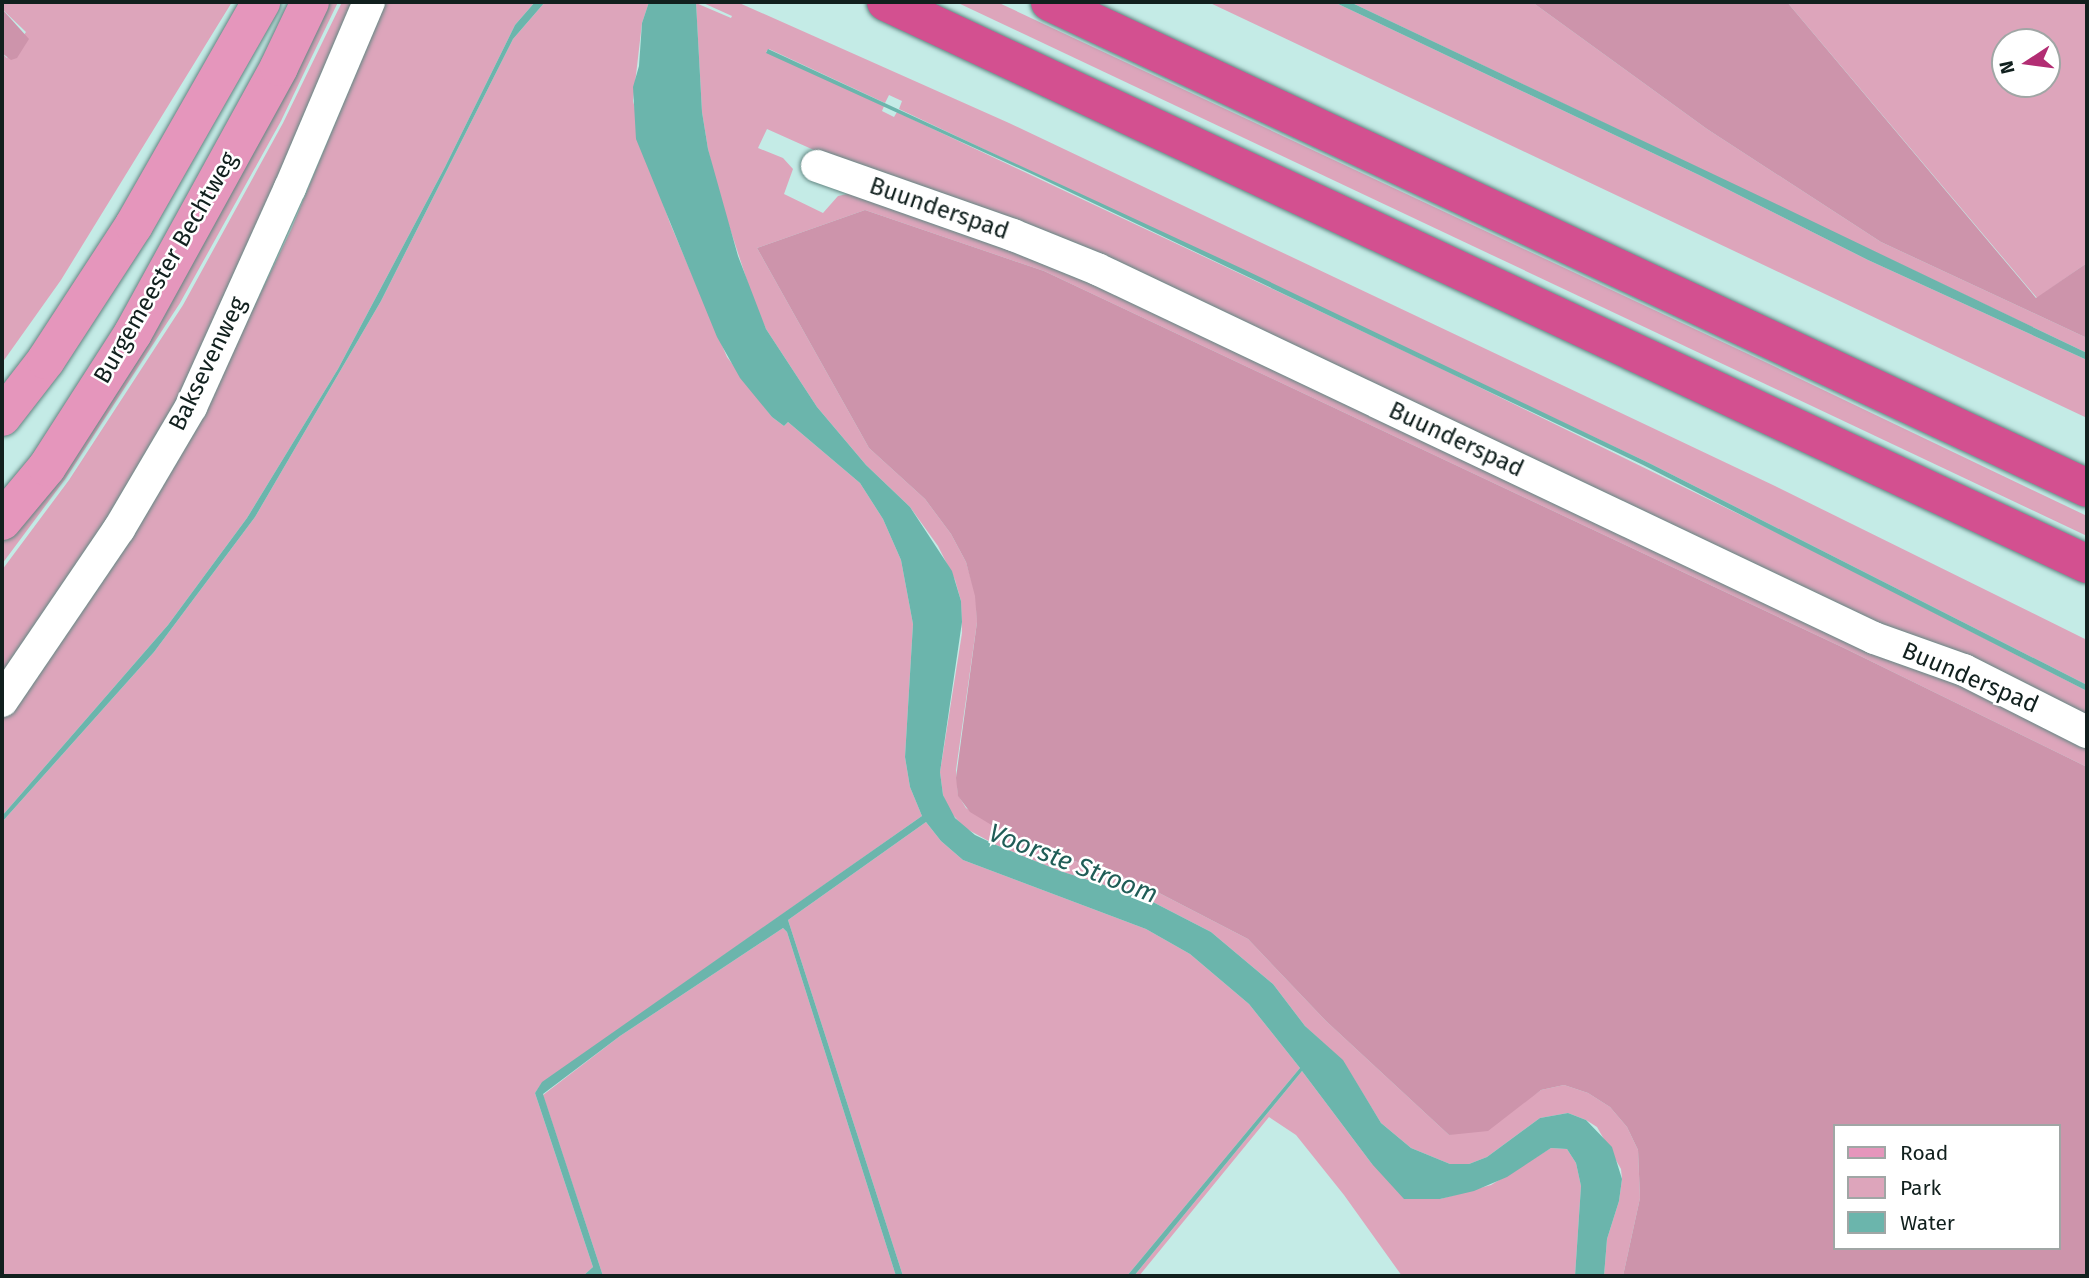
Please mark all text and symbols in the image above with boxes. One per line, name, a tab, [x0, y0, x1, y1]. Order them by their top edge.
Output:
north arrow	[1991, 28, 2061, 98]
text: N	[1994, 59, 2020, 76]
street label: Burgemeester Bechtweg	[88, 147, 244, 389]
street label: Buunderspad	[865, 172, 1013, 246]
street label: Baksevenweg	[163, 292, 253, 436]
street label: Buunderspad	[1384, 396, 1528, 484]
street label: Buunderspad	[1897, 636, 2043, 720]
water label: Voorste Stroom	[984, 817, 1162, 911]
legend	[1834, 1124, 2061, 1250]
text: Road	[1900, 1140, 1948, 1166]
text: Park	[1900, 1175, 1941, 1201]
text: Water	[1900, 1210, 1955, 1236]

